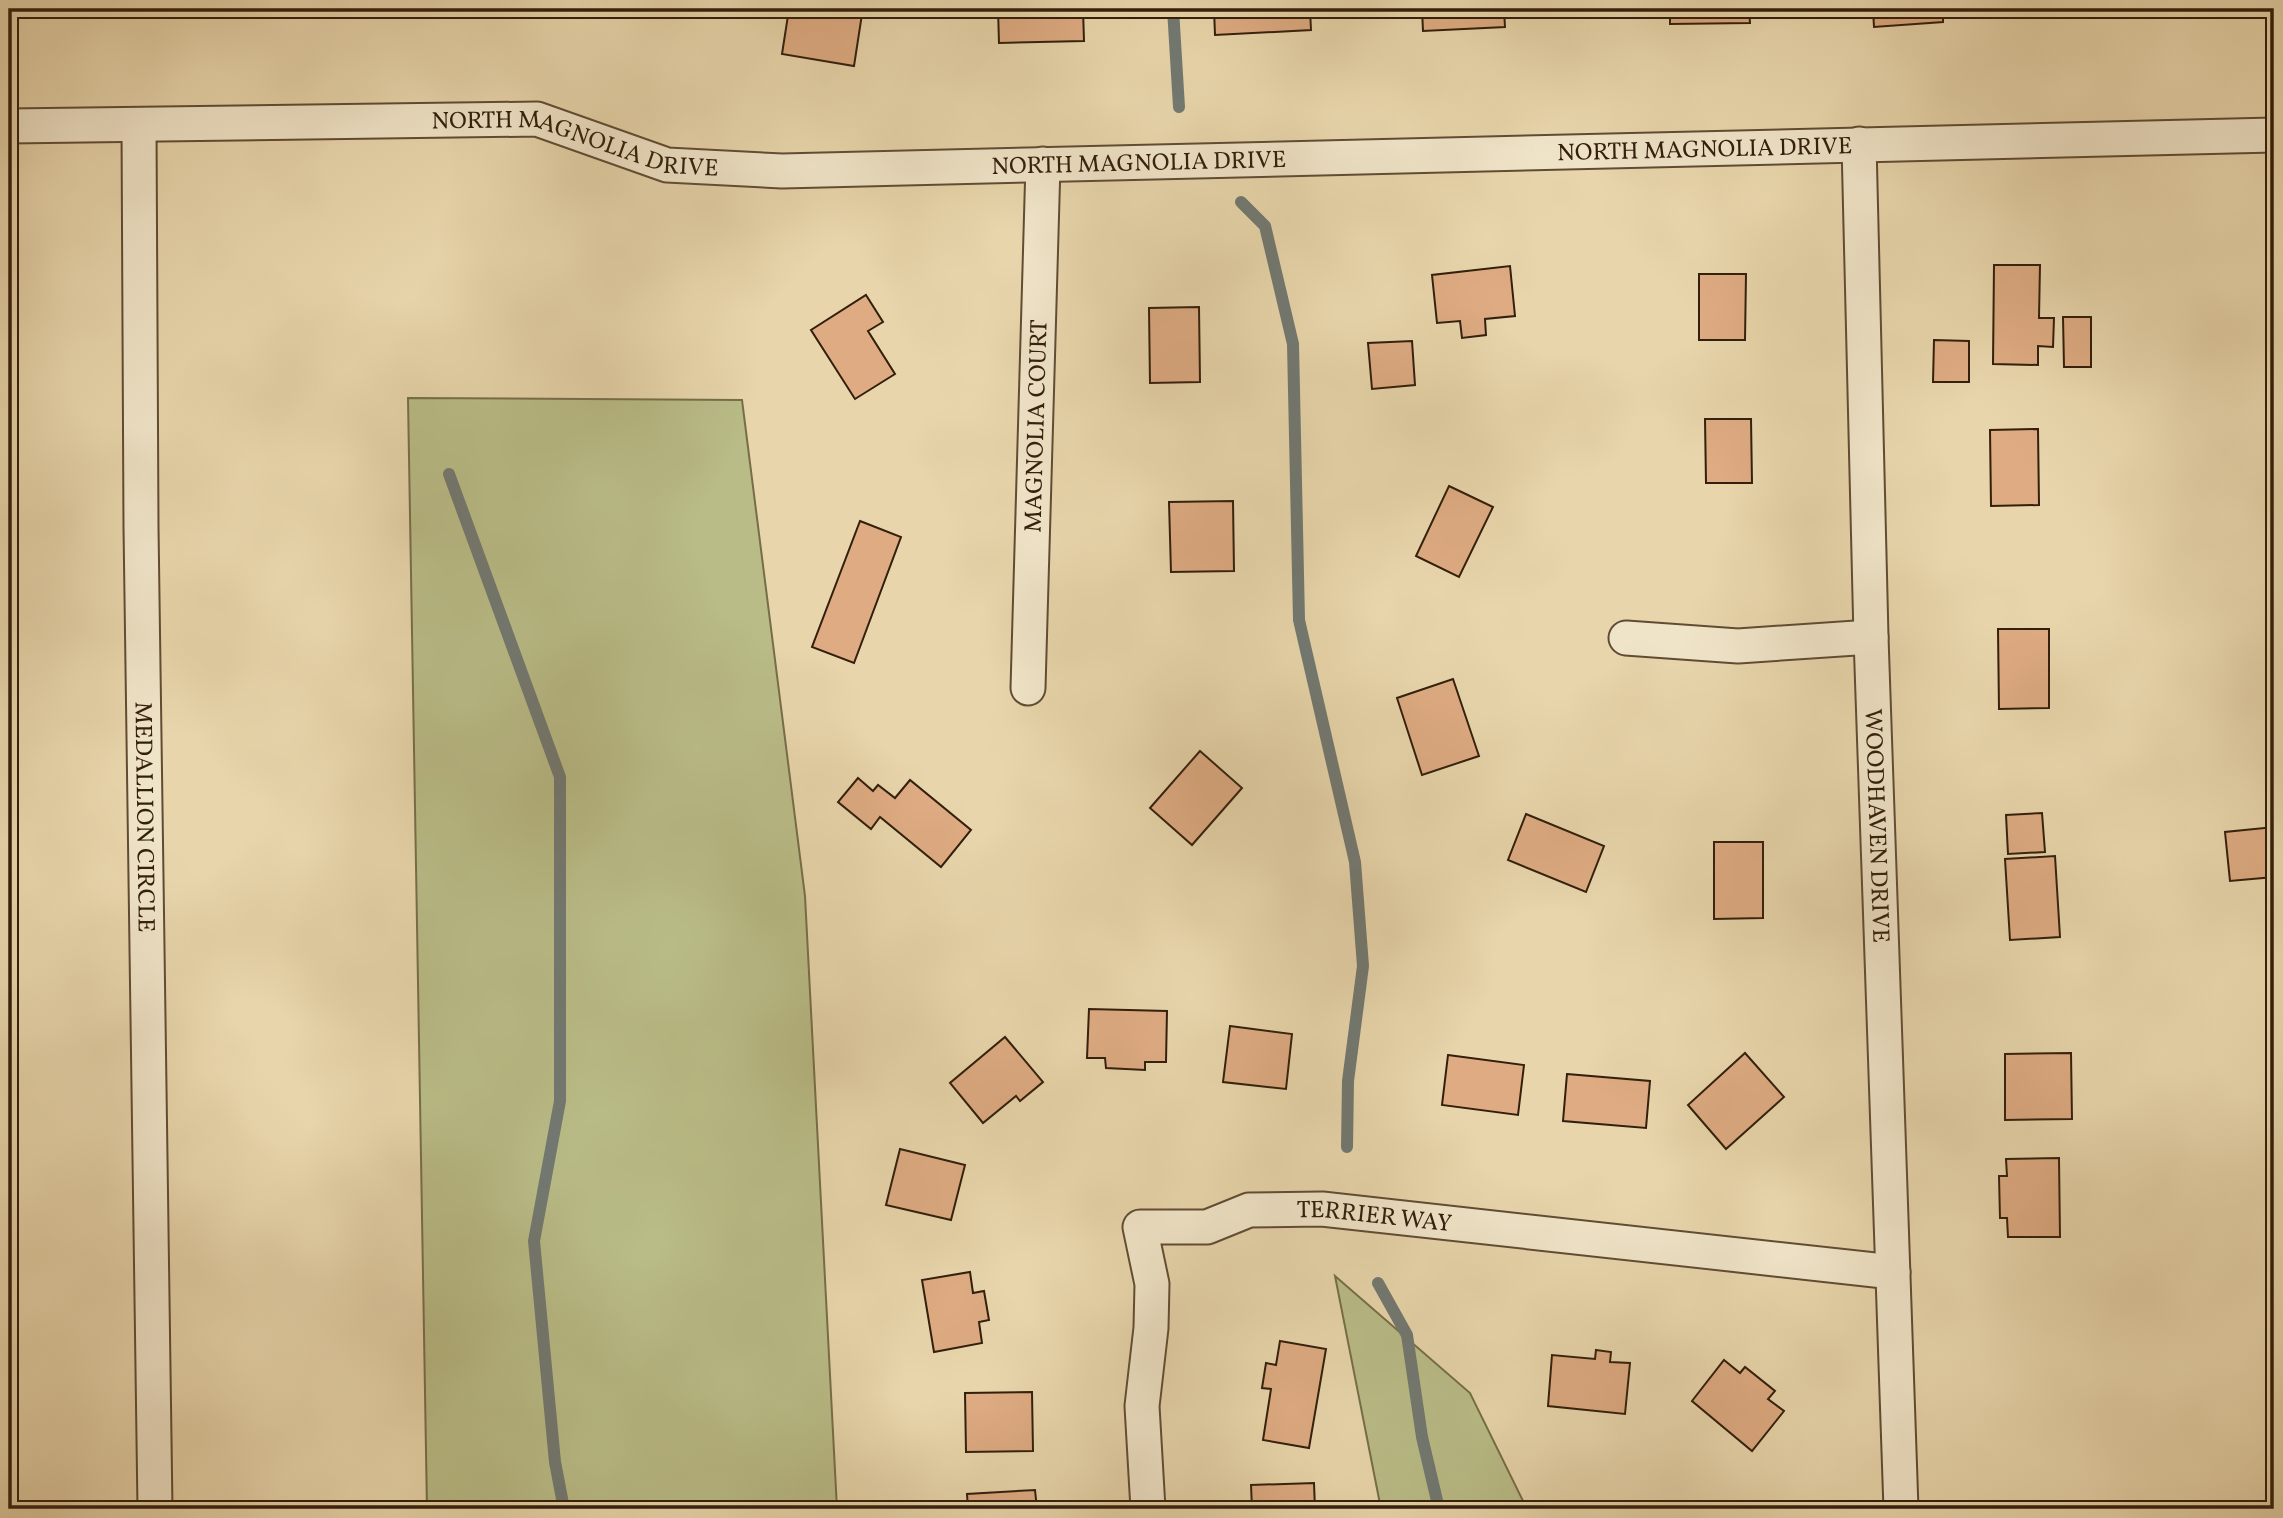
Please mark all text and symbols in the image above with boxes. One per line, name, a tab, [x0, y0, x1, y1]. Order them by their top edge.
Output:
street label: NORTH MAGNOLIA DRIVE	[431, 104, 719, 187]
street label: NORTH MAGNOLIA DRIVE	[1557, 130, 1853, 171]
street label: NORTH MAGNOLIA DRIVE	[991, 144, 1287, 185]
street label: MAGNOLIA COURT	[1017, 319, 1058, 533]
street label: MEDALLION CIRCLE	[124, 702, 162, 932]
street label: WOODHAVEN DRIVE	[1854, 708, 1897, 944]
street label: TERRIER WAY	[1297, 1194, 1454, 1242]

